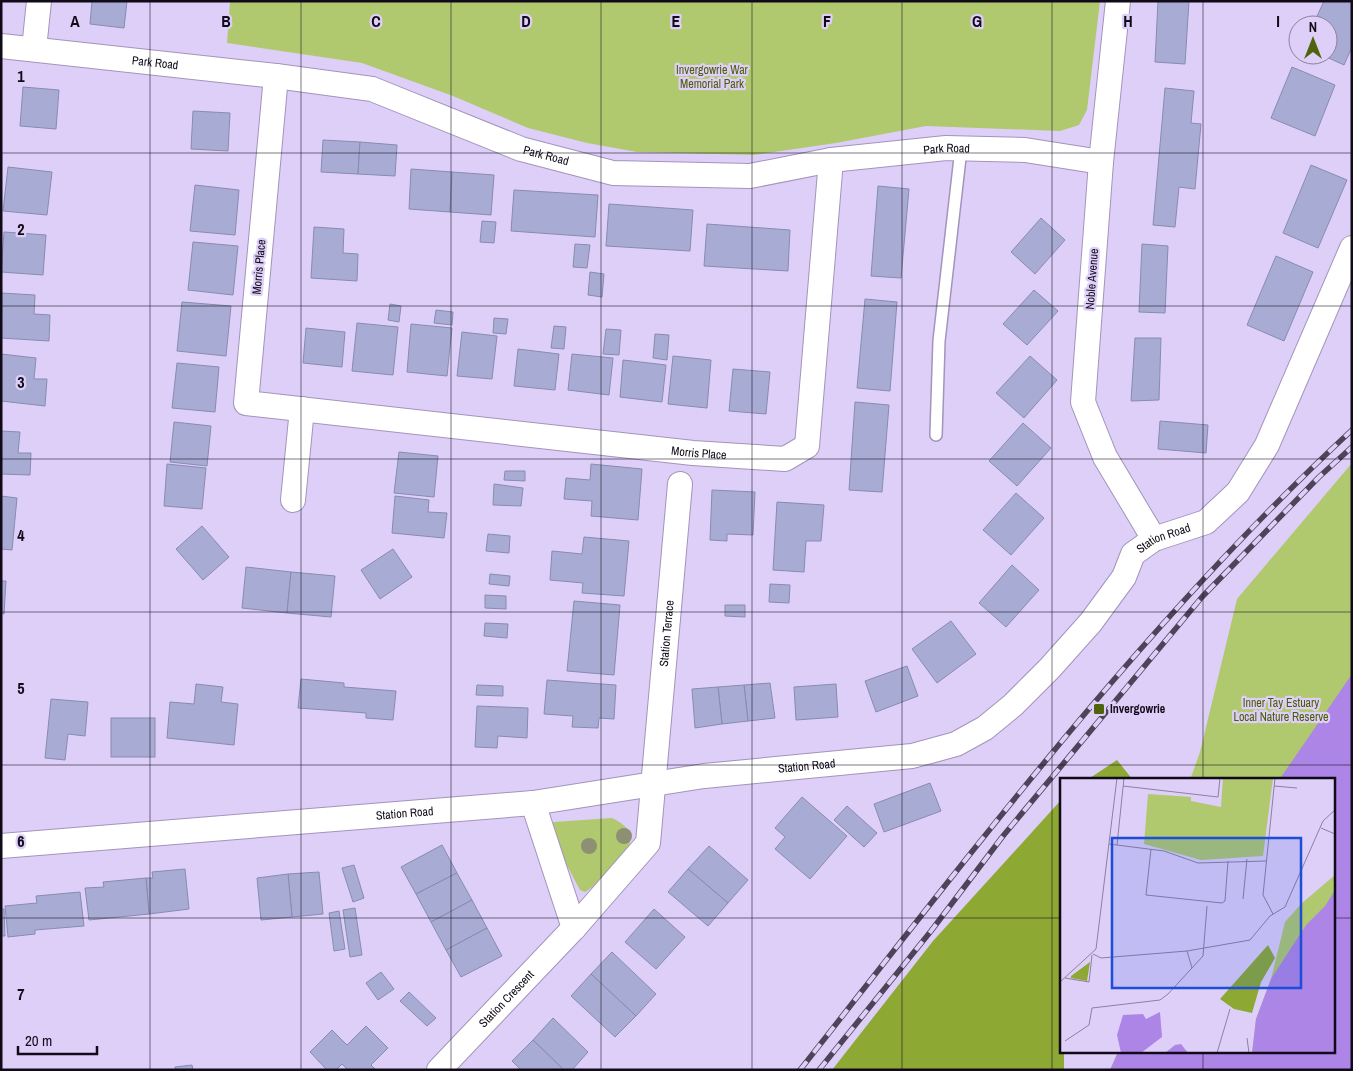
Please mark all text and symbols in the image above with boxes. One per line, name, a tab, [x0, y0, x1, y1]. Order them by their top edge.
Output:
text: A	[70, 10, 80, 32]
text: B	[221, 10, 231, 32]
text: C	[371, 10, 381, 32]
text: D	[521, 10, 531, 32]
text: E	[672, 10, 681, 32]
text: F	[823, 10, 831, 32]
text: G	[972, 10, 982, 32]
text: H	[1123, 10, 1133, 32]
text: I	[1276, 10, 1280, 32]
north arrow	[1288, 15, 1338, 65]
text: N	[1309, 18, 1317, 36]
street label: Park Road	[131, 52, 179, 73]
park label: Invergowrie War Memorial Park	[676, 62, 749, 92]
text: 1	[17, 65, 25, 87]
street label: Park Road	[923, 140, 970, 158]
street label: Park Road	[521, 142, 571, 169]
text: 2	[17, 218, 25, 240]
street label: Morris Place	[249, 239, 269, 295]
street label: Noble Avenue	[1082, 248, 1102, 310]
text: 3	[17, 371, 25, 393]
street label: Morris Place	[670, 443, 727, 463]
street label: Station Road	[1133, 520, 1192, 557]
text: 4	[17, 524, 25, 546]
street label: Station Terrace	[656, 600, 678, 667]
text: 5	[17, 677, 25, 699]
park label: Inner Tay Estuary Local Nature Reserve	[1233, 695, 1329, 725]
place label: Invergowrie	[1110, 701, 1166, 717]
marker: Invergowrie	[1092, 702, 1106, 716]
street label: Station Road	[777, 755, 836, 777]
inset map	[1060, 778, 1336, 1054]
street label: Station Road	[375, 803, 434, 824]
text: 6	[17, 830, 25, 852]
street label: Station Crescent	[475, 967, 538, 1031]
text: 7	[17, 983, 25, 1005]
scale bar	[18, 1024, 96, 1056]
text: 20 m	[25, 1030, 52, 1051]

